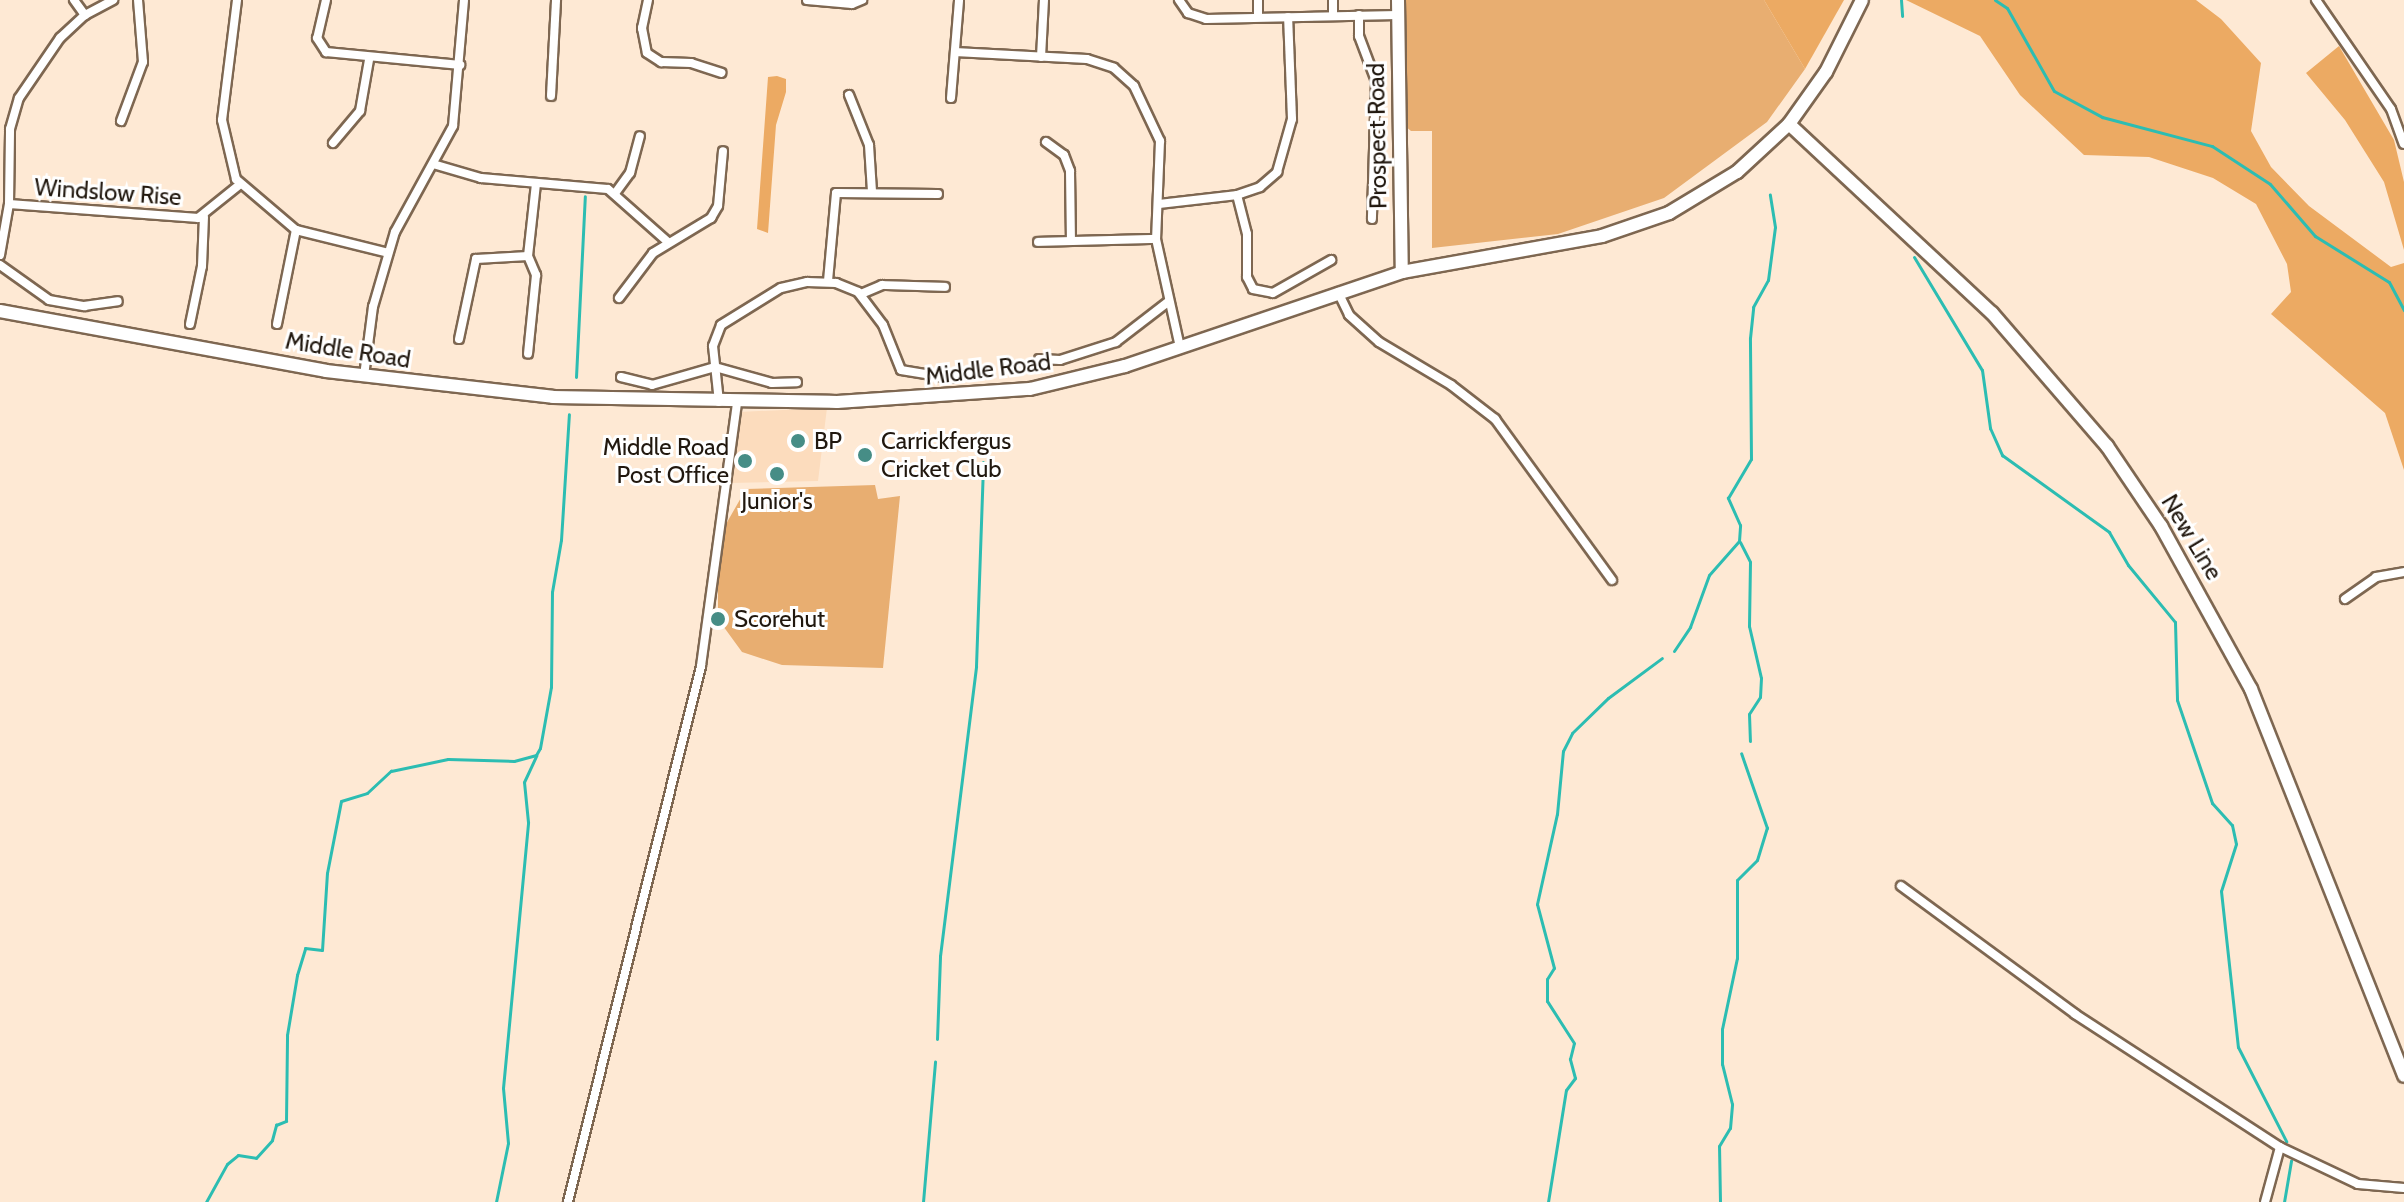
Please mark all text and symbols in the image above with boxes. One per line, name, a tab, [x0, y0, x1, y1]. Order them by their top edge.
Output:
street label: Prospect Road	[1361, 63, 1393, 209]
street label: Windslow Rise	[33, 172, 183, 212]
street label: Middle Road	[283, 326, 413, 374]
street label: Middle Road	[924, 347, 1052, 391]
place label: BP	[814, 427, 842, 455]
place label: Carrickfergus Cricket Club	[881, 427, 1011, 483]
marker: BP	[789, 432, 807, 450]
place label: Middle Road Post Office	[603, 433, 729, 489]
marker: Carrickfergus Cricket Club	[856, 446, 874, 464]
marker: Middle Road Post Office	[736, 452, 754, 470]
marker: Junior's	[768, 465, 786, 483]
place label: Junior's	[741, 487, 813, 515]
street label: New Line	[2155, 489, 2229, 585]
place label: Scorehut	[734, 605, 825, 633]
marker: Scorehut	[709, 610, 727, 628]

